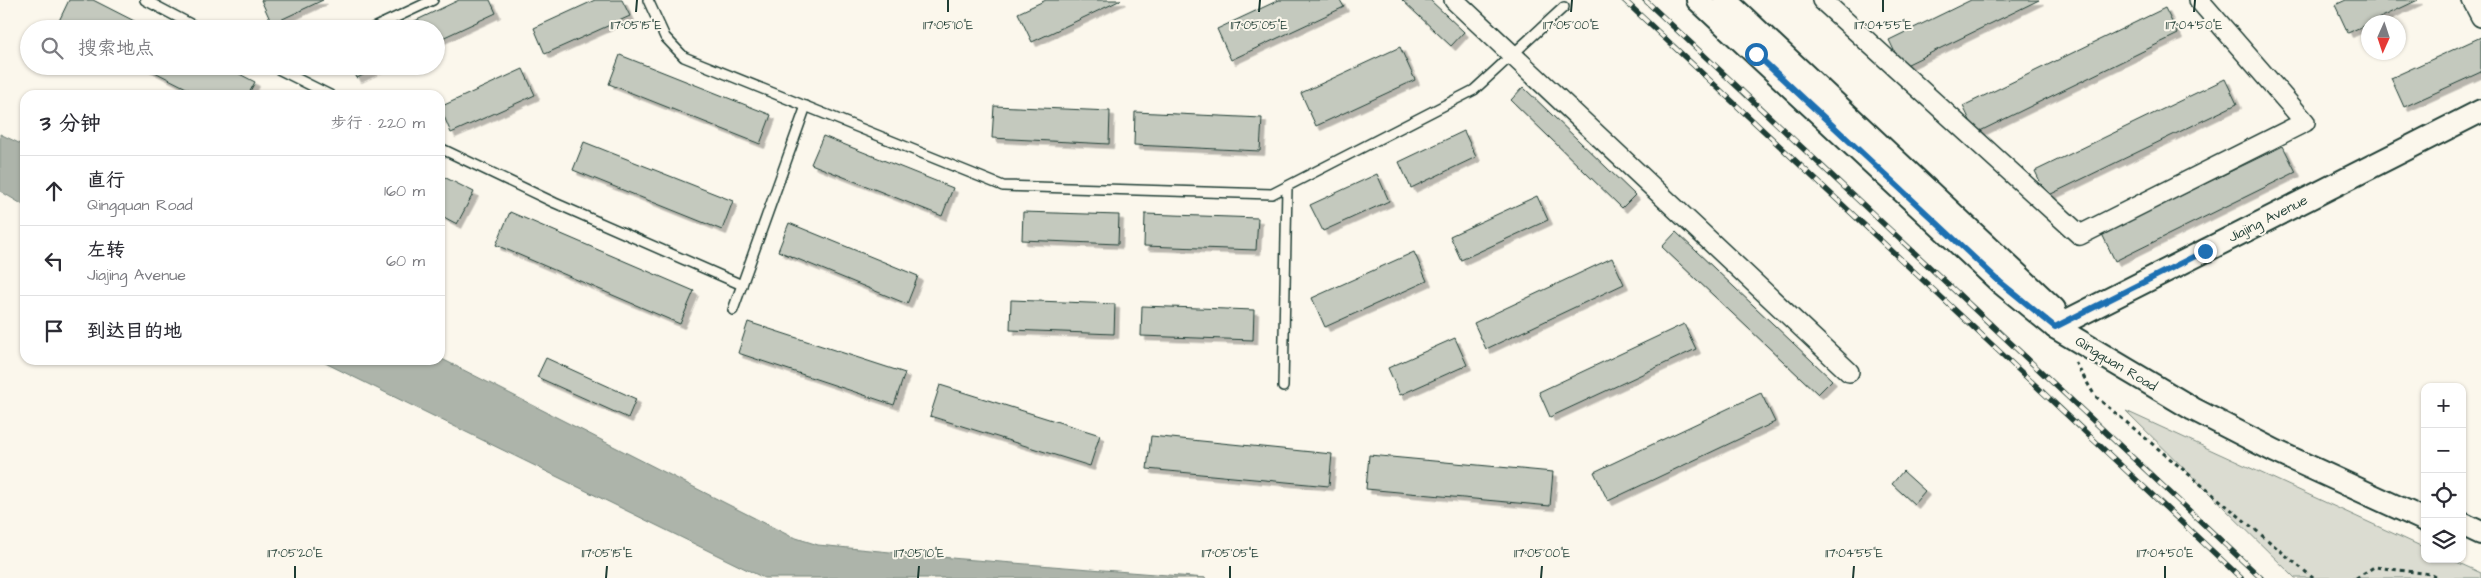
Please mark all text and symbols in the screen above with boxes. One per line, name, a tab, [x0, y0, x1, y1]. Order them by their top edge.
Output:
north arrow	[2361, 15, 2406, 60]
text: 117°05'15"E	[610, 17, 662, 34]
text: 117°05'10"E	[923, 17, 973, 34]
text: 117°05'05"E	[1230, 17, 1288, 34]
text: 117°05'00"E	[1543, 17, 1599, 34]
text: 117°04'55"E	[1854, 17, 1912, 34]
text: 117°04'50"E	[2166, 17, 2222, 34]
search box	[20, 20, 445, 75]
icon: search	[38, 34, 66, 62]
text: 搜索地点	[78, 35, 154, 62]
route start	[1745, 43, 1768, 66]
text: 3 分钟	[40, 109, 101, 138]
text: 步行 · 220 m	[331, 112, 425, 134]
text: 直行	[87, 167, 125, 194]
icon: ahead	[40, 177, 68, 205]
text: 160 m	[384, 180, 425, 202]
street label: Jiajing Avenue	[2225, 190, 2311, 248]
text: Qingquan Road	[87, 194, 193, 216]
text: 左转	[87, 237, 125, 264]
route end	[2194, 240, 2217, 263]
icon: left	[40, 247, 68, 275]
text: 60 m	[386, 250, 425, 272]
text: Jiajing Avenue	[87, 264, 186, 286]
icon: arrive	[40, 317, 68, 345]
text: 到达目的地	[87, 318, 182, 345]
street label: Qingquan Road	[2071, 332, 2161, 396]
map controls	[2421, 383, 2466, 563]
button: +	[2421, 383, 2466, 428]
button: −	[2421, 428, 2466, 473]
button: locate	[2421, 473, 2466, 518]
button: layers	[2421, 518, 2466, 563]
text: 117°05'20"E	[267, 545, 323, 562]
text: 117°05'15"E	[581, 545, 633, 562]
text: 117°05'10"E	[894, 545, 944, 562]
text: 117°05'05"E	[1201, 545, 1259, 562]
text: 117°05'00"E	[1514, 545, 1570, 562]
text: 117°04'55"E	[1825, 545, 1883, 562]
text: 117°04'50"E	[2137, 545, 2193, 562]

